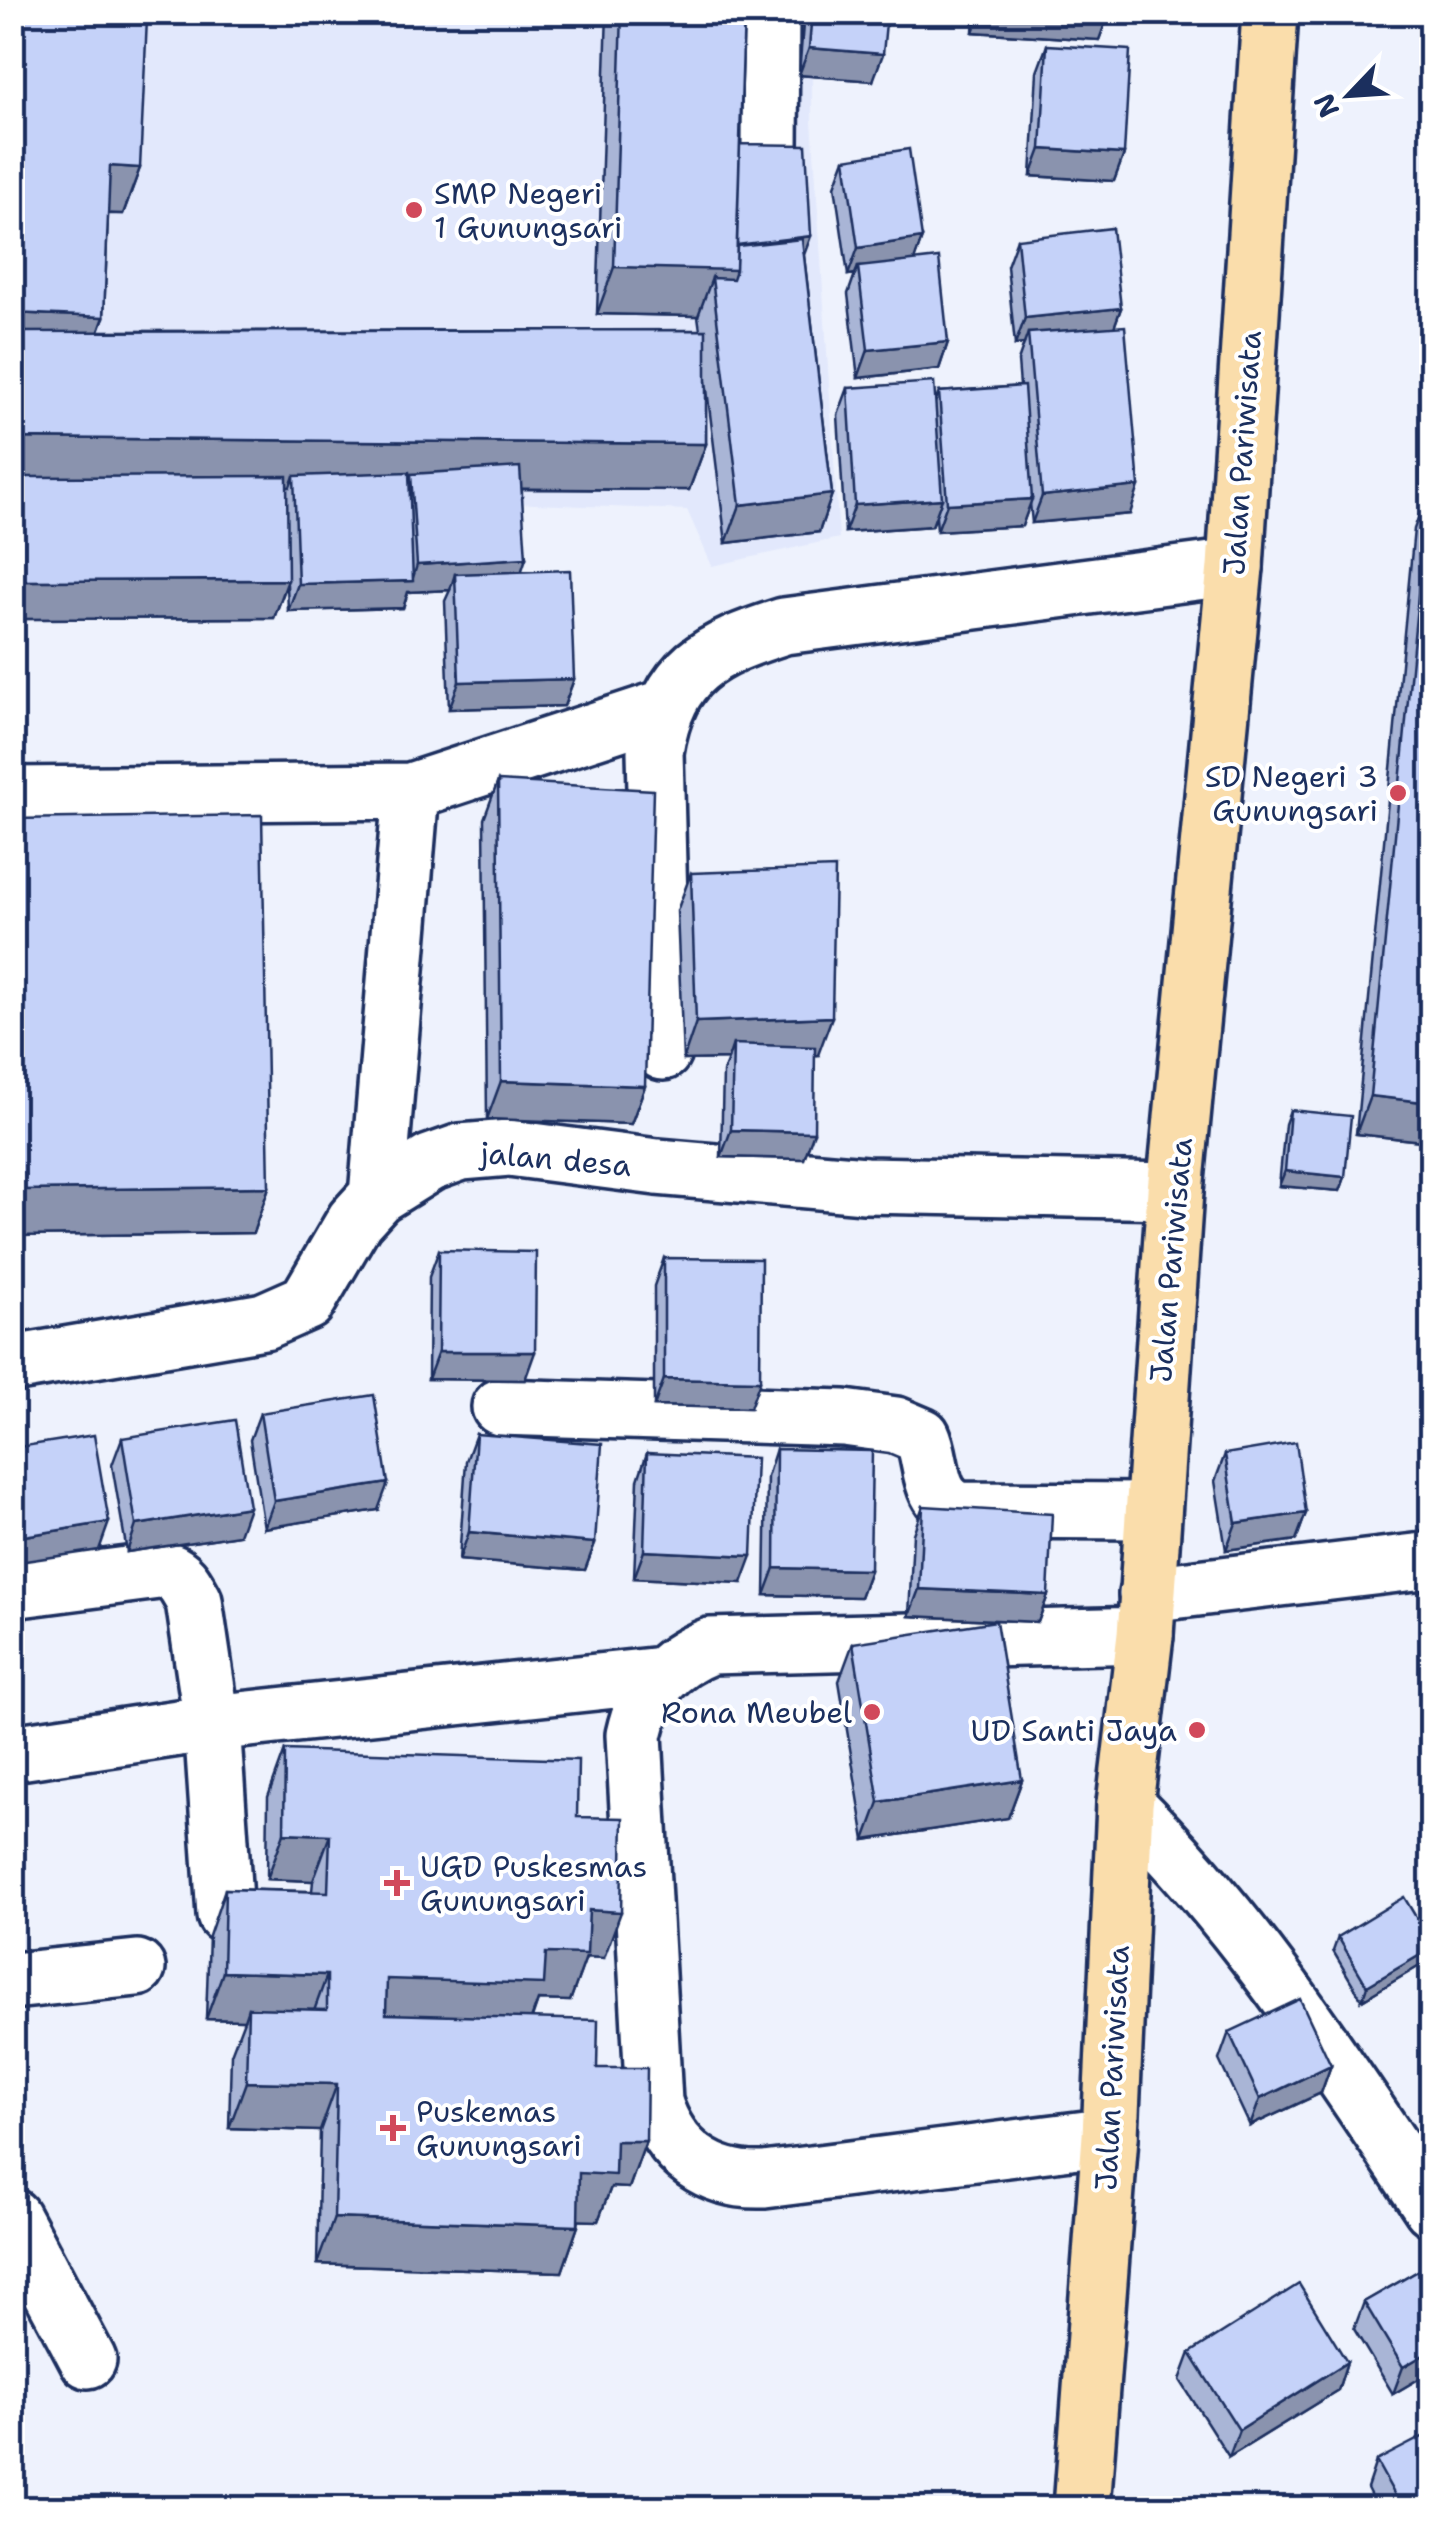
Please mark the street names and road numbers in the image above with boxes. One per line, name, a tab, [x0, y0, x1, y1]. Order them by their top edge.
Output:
street label: Jalan Pariwisata	[1213, 329, 1271, 577]
street label: jalan desa	[477, 1132, 633, 1186]
street label: Jalan Pariwisata	[1140, 1136, 1202, 1384]
street label: Jalan Pariwisata	[1085, 1944, 1139, 2192]

